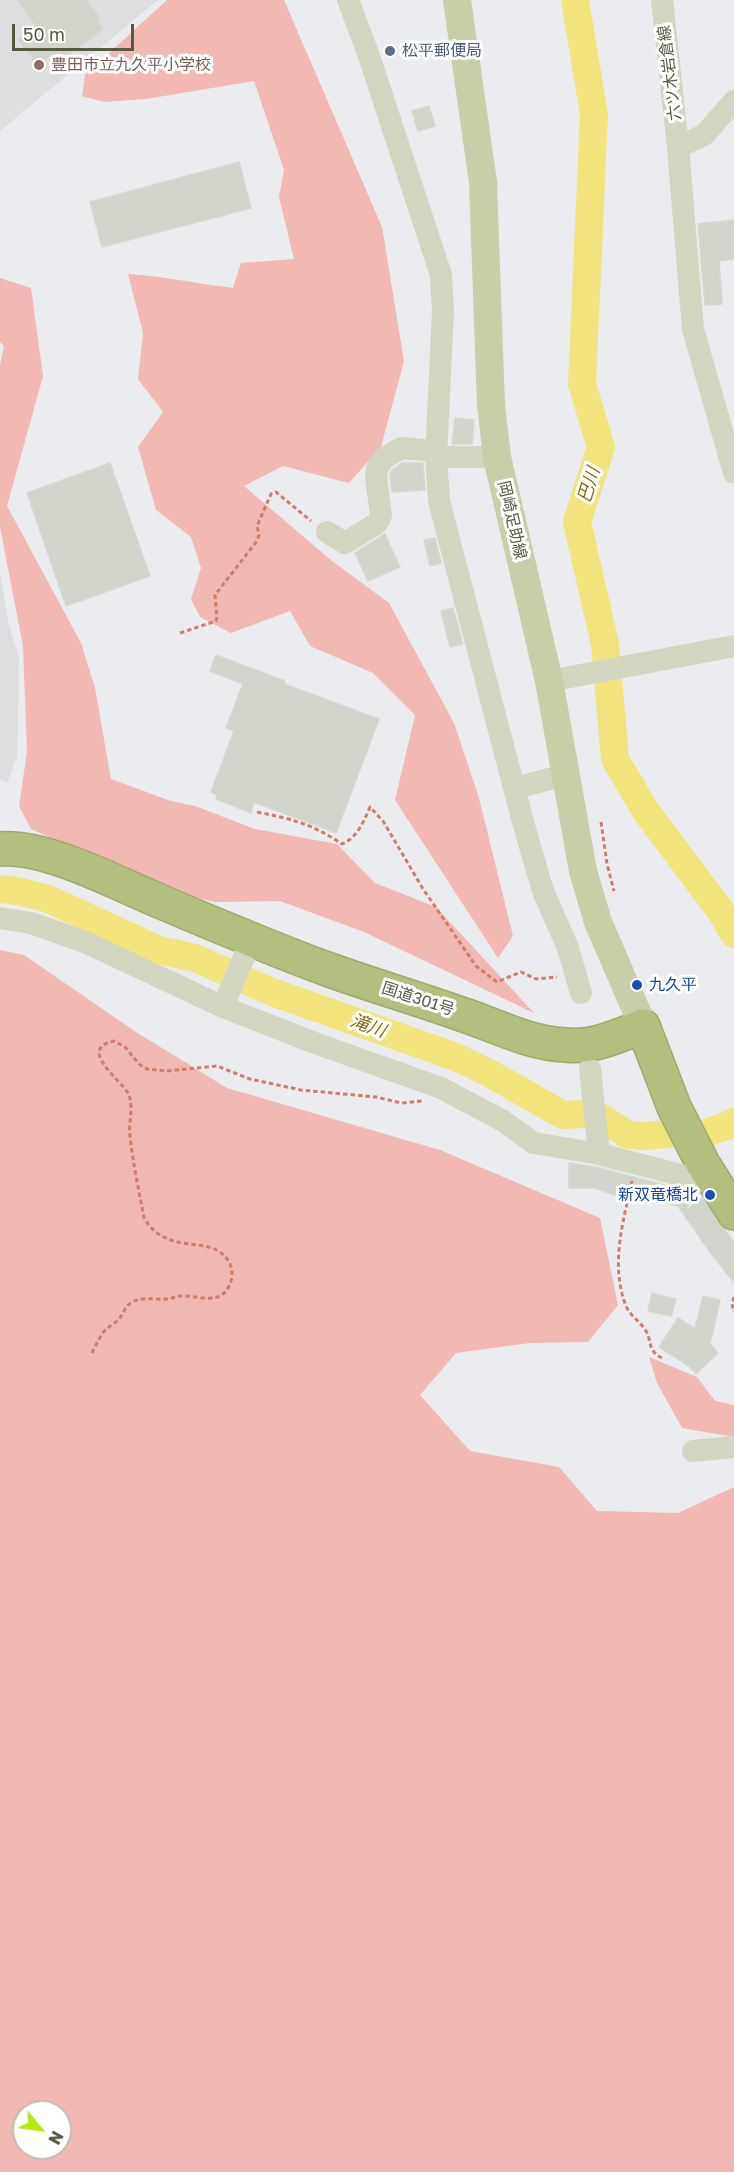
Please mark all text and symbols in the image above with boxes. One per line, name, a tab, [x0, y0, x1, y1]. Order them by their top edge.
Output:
scale bar	[15, 12, 136, 50]
text: 50 m	[23, 23, 65, 45]
street label: 六ツ木岩倉線	[655, 24, 685, 122]
place label: 松平郵便局	[402, 41, 482, 61]
marker: 松平郵便局	[383, 44, 397, 58]
place label: 豊田市立九久平小学校	[51, 55, 211, 75]
marker: 豊田市立九久平小学校	[32, 58, 46, 72]
water label: 巴川	[573, 465, 605, 505]
street label: 岡崎足助線	[494, 479, 530, 561]
place label: 九久平	[649, 975, 697, 995]
street label: 国道301号	[379, 978, 457, 1020]
marker: 九久平	[630, 978, 644, 992]
water label: 滝川	[347, 1010, 389, 1042]
place label: 新双竜橋北	[618, 1185, 698, 1205]
marker: 新双竜橋北	[703, 1188, 717, 1202]
north arrow	[12, 2100, 72, 2160]
text: N	[44, 2128, 68, 2148]

